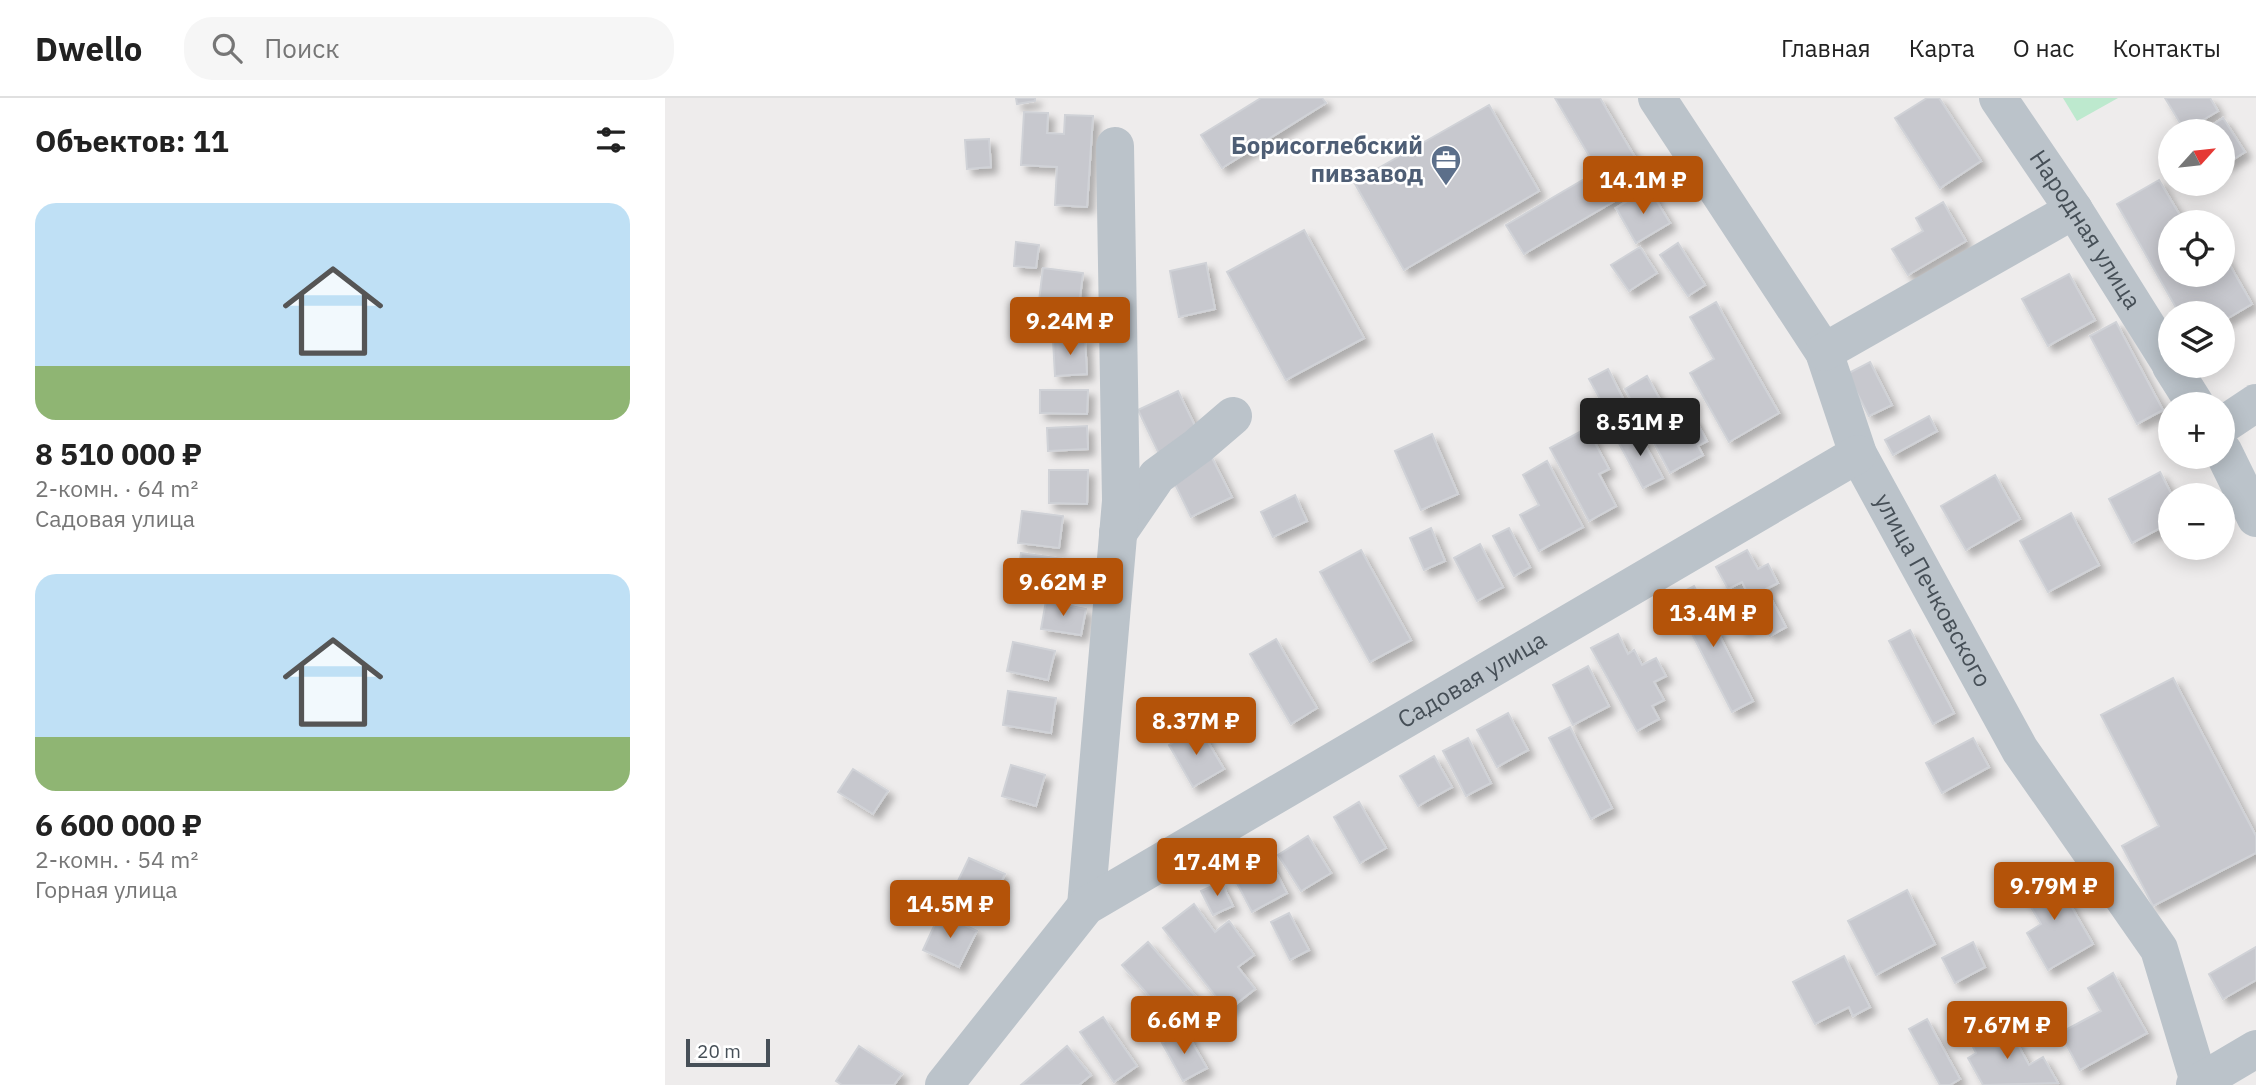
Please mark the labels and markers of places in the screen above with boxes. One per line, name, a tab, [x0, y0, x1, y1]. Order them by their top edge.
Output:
place label: Борисоглебский пивзавод	[1231, 129, 1423, 189]
office icon: Борисоглебский пивзавод	[1429, 143, 1463, 187]
pin: 14.1M ₽	[1578, 156, 1708, 216]
pin: 9.24M ₽	[1005, 298, 1135, 357]
pin: 8.51M ₽	[1575, 398, 1705, 458]
pin: 9.62M ₽	[998, 559, 1128, 618]
pin: 13.4M ₽	[1648, 589, 1778, 649]
pin: 8.37M ₽	[1131, 698, 1261, 757]
pin: 17.4M ₽	[1152, 838, 1282, 898]
pin: 9.79M ₽	[1989, 862, 2119, 922]
pin: 14.5M ₽	[885, 880, 1015, 940]
pin: 6.6M ₽	[1127, 996, 1241, 1056]
pin: 7.67M ₽	[1942, 1002, 2072, 1061]

